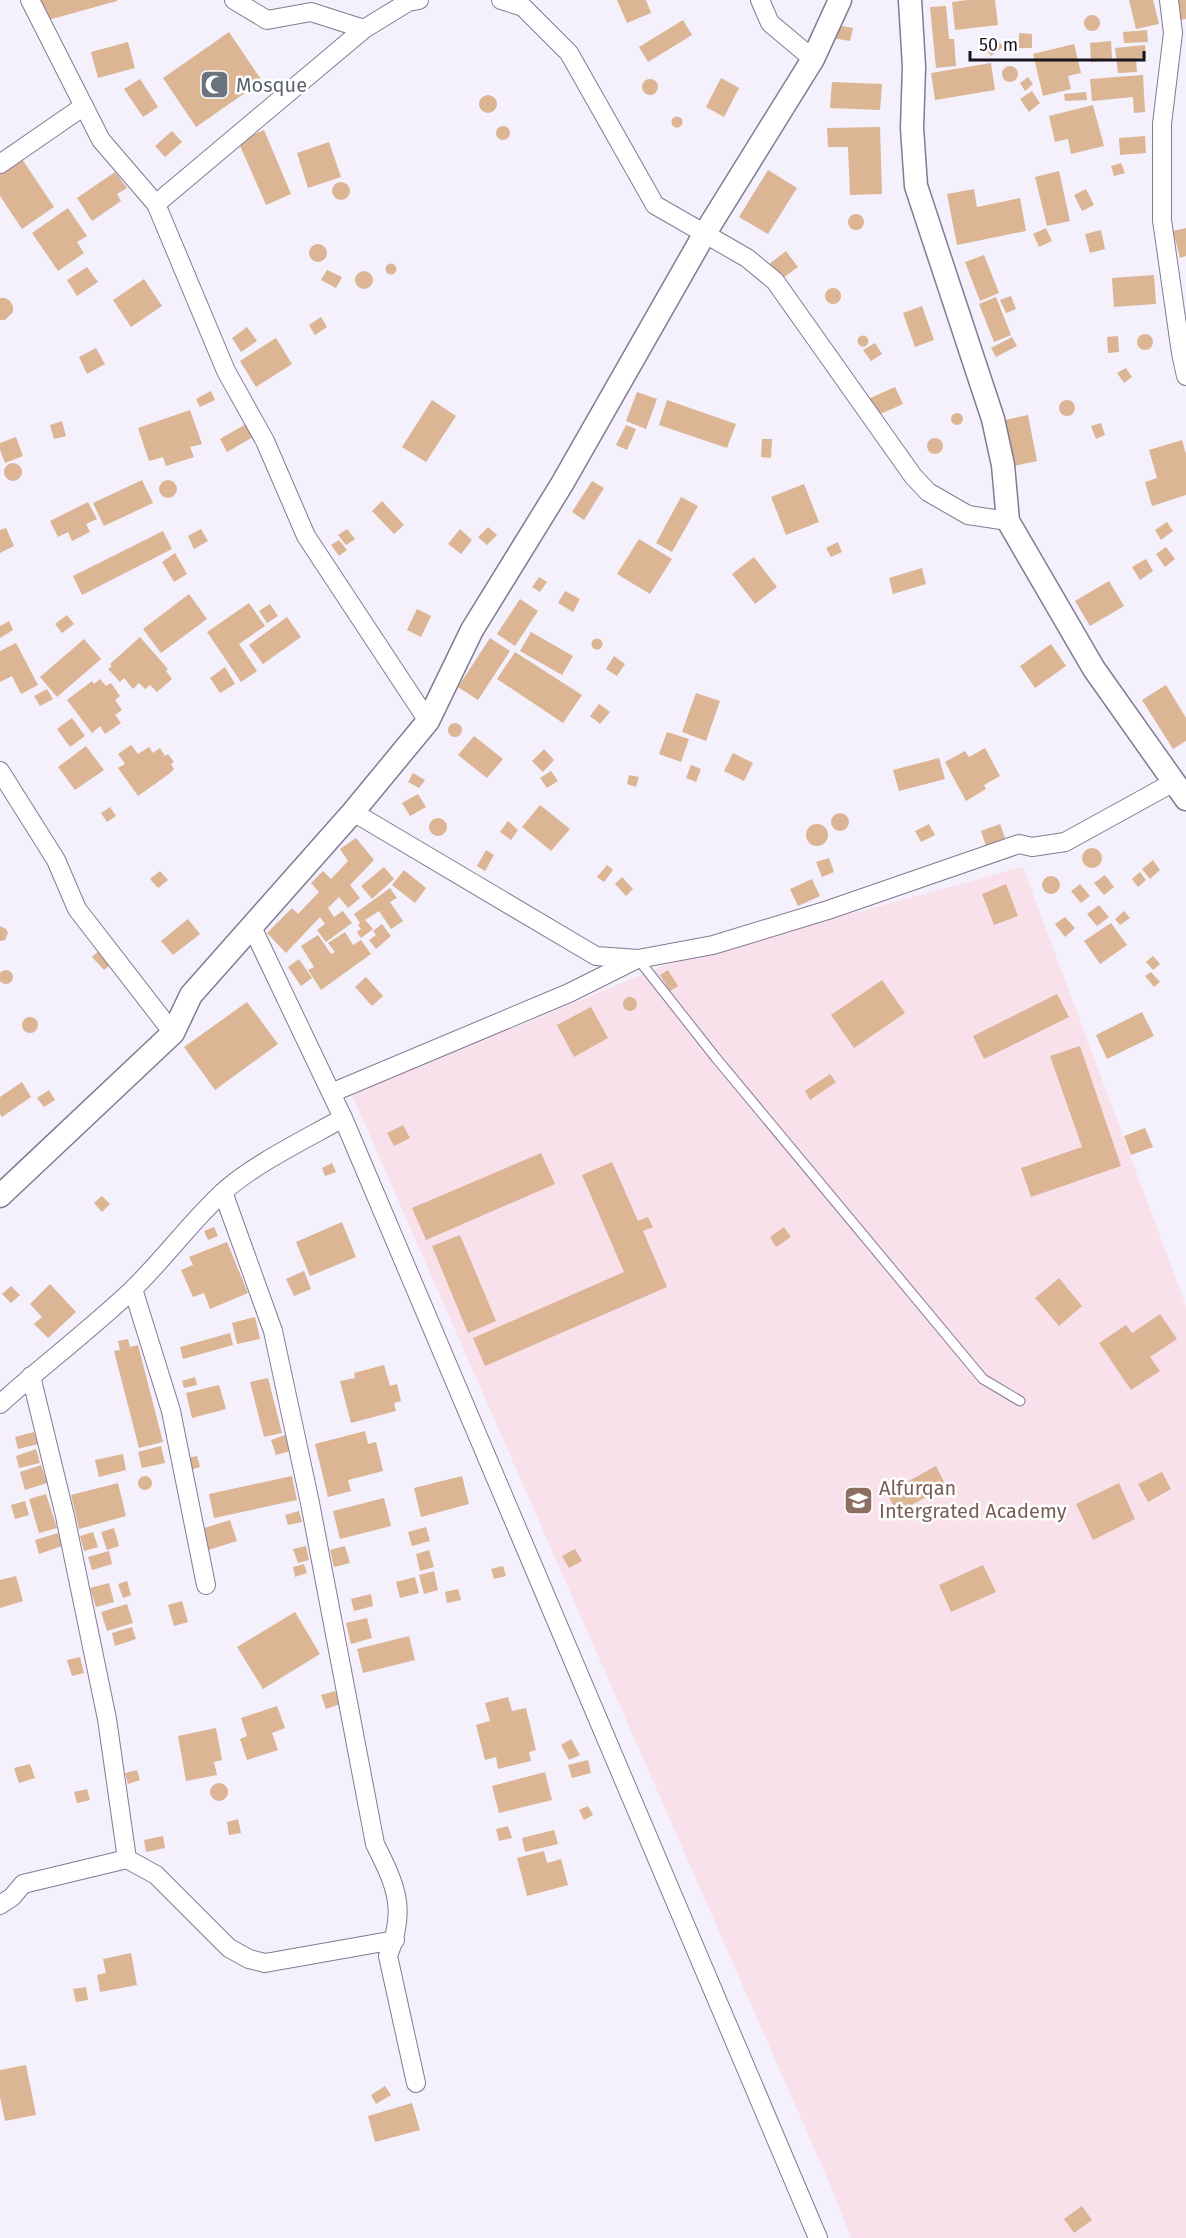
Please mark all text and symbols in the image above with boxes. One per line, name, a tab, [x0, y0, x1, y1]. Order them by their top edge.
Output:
scale bar	[970, 24, 1144, 62]
text: 50 m	[979, 34, 1018, 56]
mosque icon: Mosque	[199, 69, 231, 101]
place label: Mosque	[236, 73, 307, 97]
place label: Alfurqan Intergrated Academy	[879, 1476, 1067, 1523]
school or university icon: Alfurqan Intergrated Academy	[842, 1484, 874, 1516]

